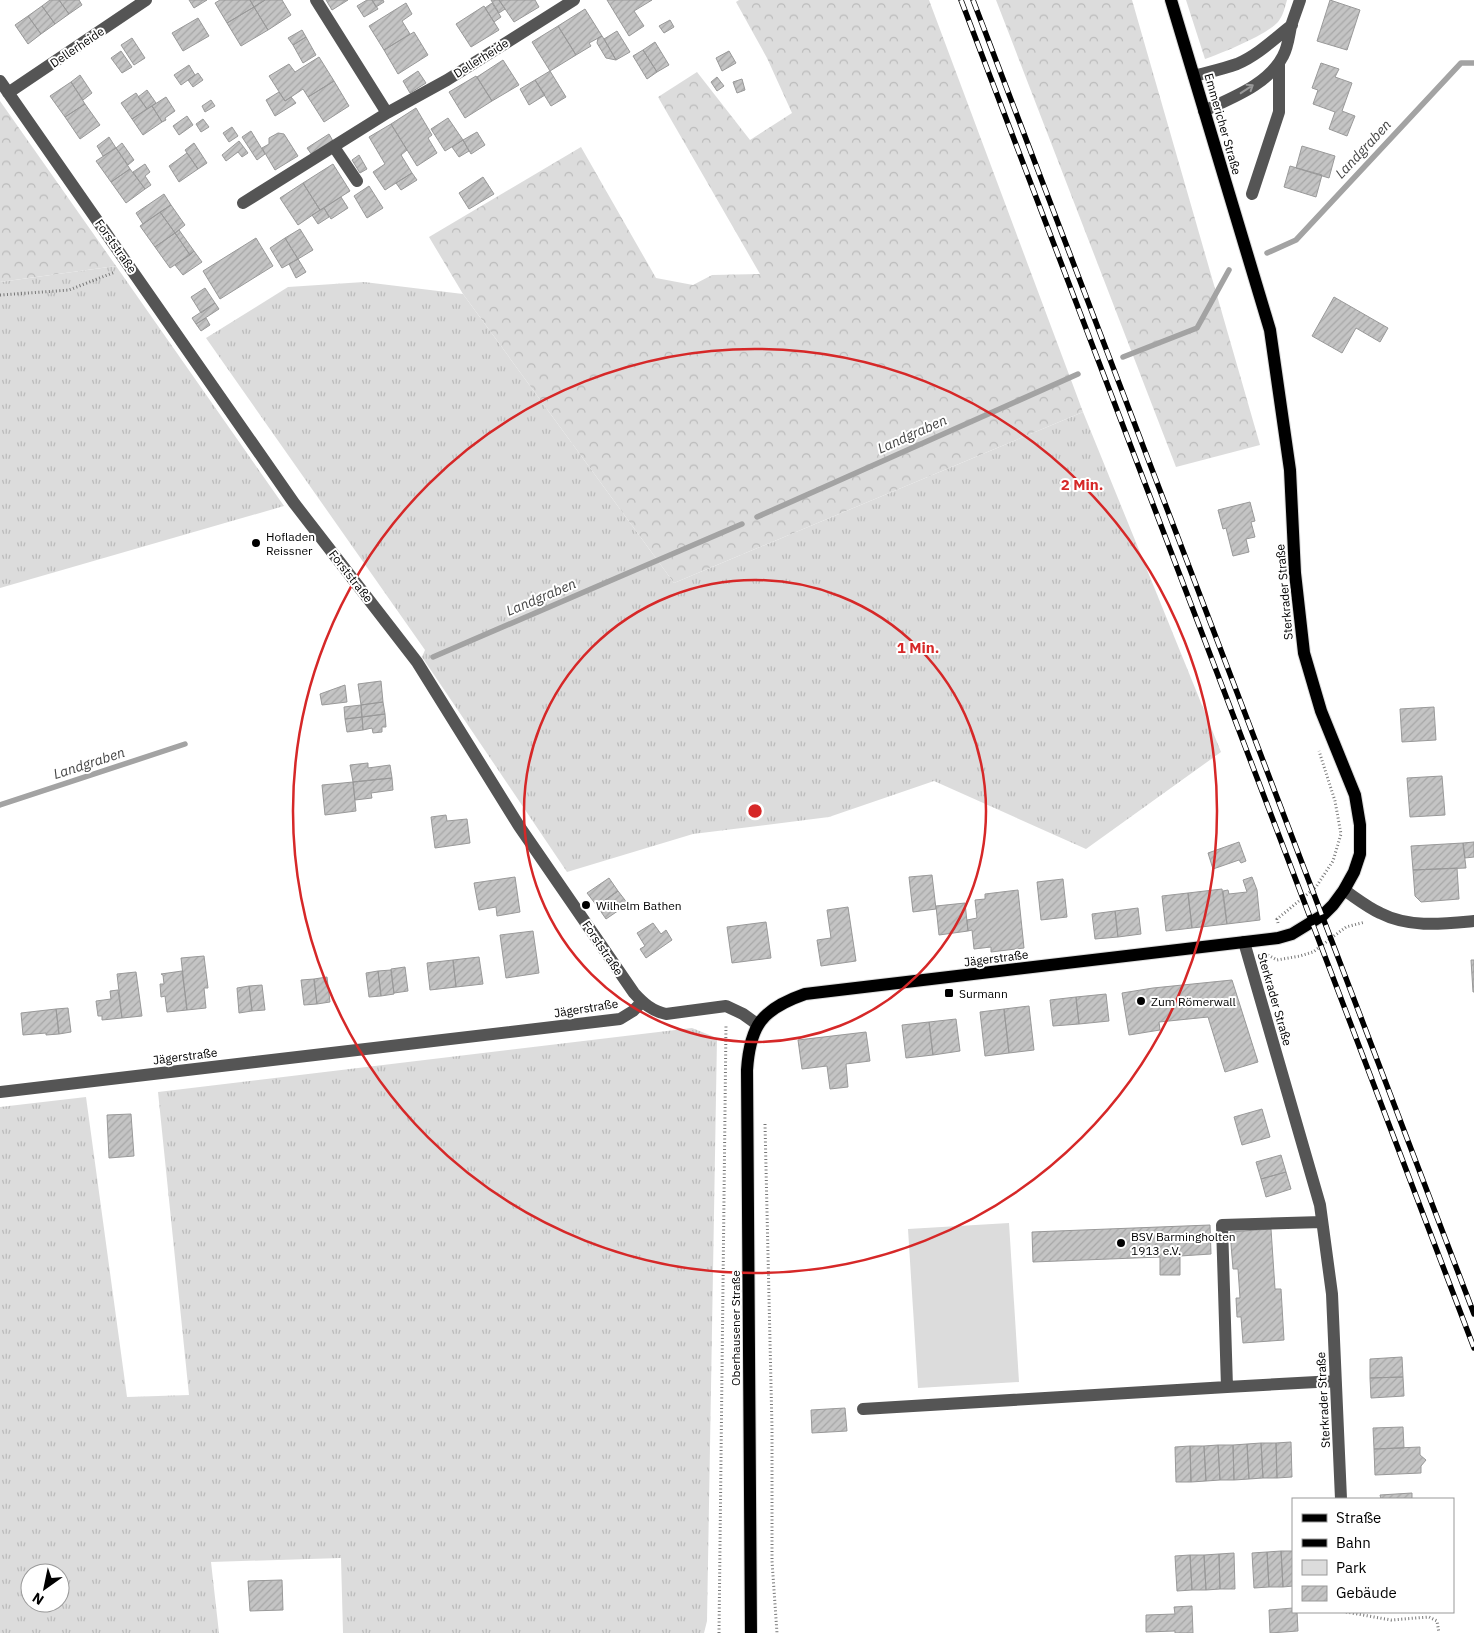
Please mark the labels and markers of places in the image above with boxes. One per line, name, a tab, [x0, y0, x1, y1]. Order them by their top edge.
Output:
place label: Hofladen Reissner	[266, 529, 315, 558]
marker: Hofladen Reissner	[250, 537, 262, 549]
centre of rings	[746, 802, 764, 820]
place label: Wilhelm Bathen	[596, 898, 682, 913]
marker: Wilhelm Bathen	[580, 899, 592, 911]
place label: Surmann	[959, 986, 1008, 1001]
marker: Surmann	[943, 987, 955, 999]
place label: Zum Römerwall	[1151, 994, 1236, 1009]
marker: Zum Römerwall	[1135, 995, 1147, 1007]
place label: BSV Barmingholten 1913 e.V.	[1131, 1229, 1236, 1258]
marker: BSV Barmingholten 1913 e.V.	[1115, 1237, 1127, 1249]

